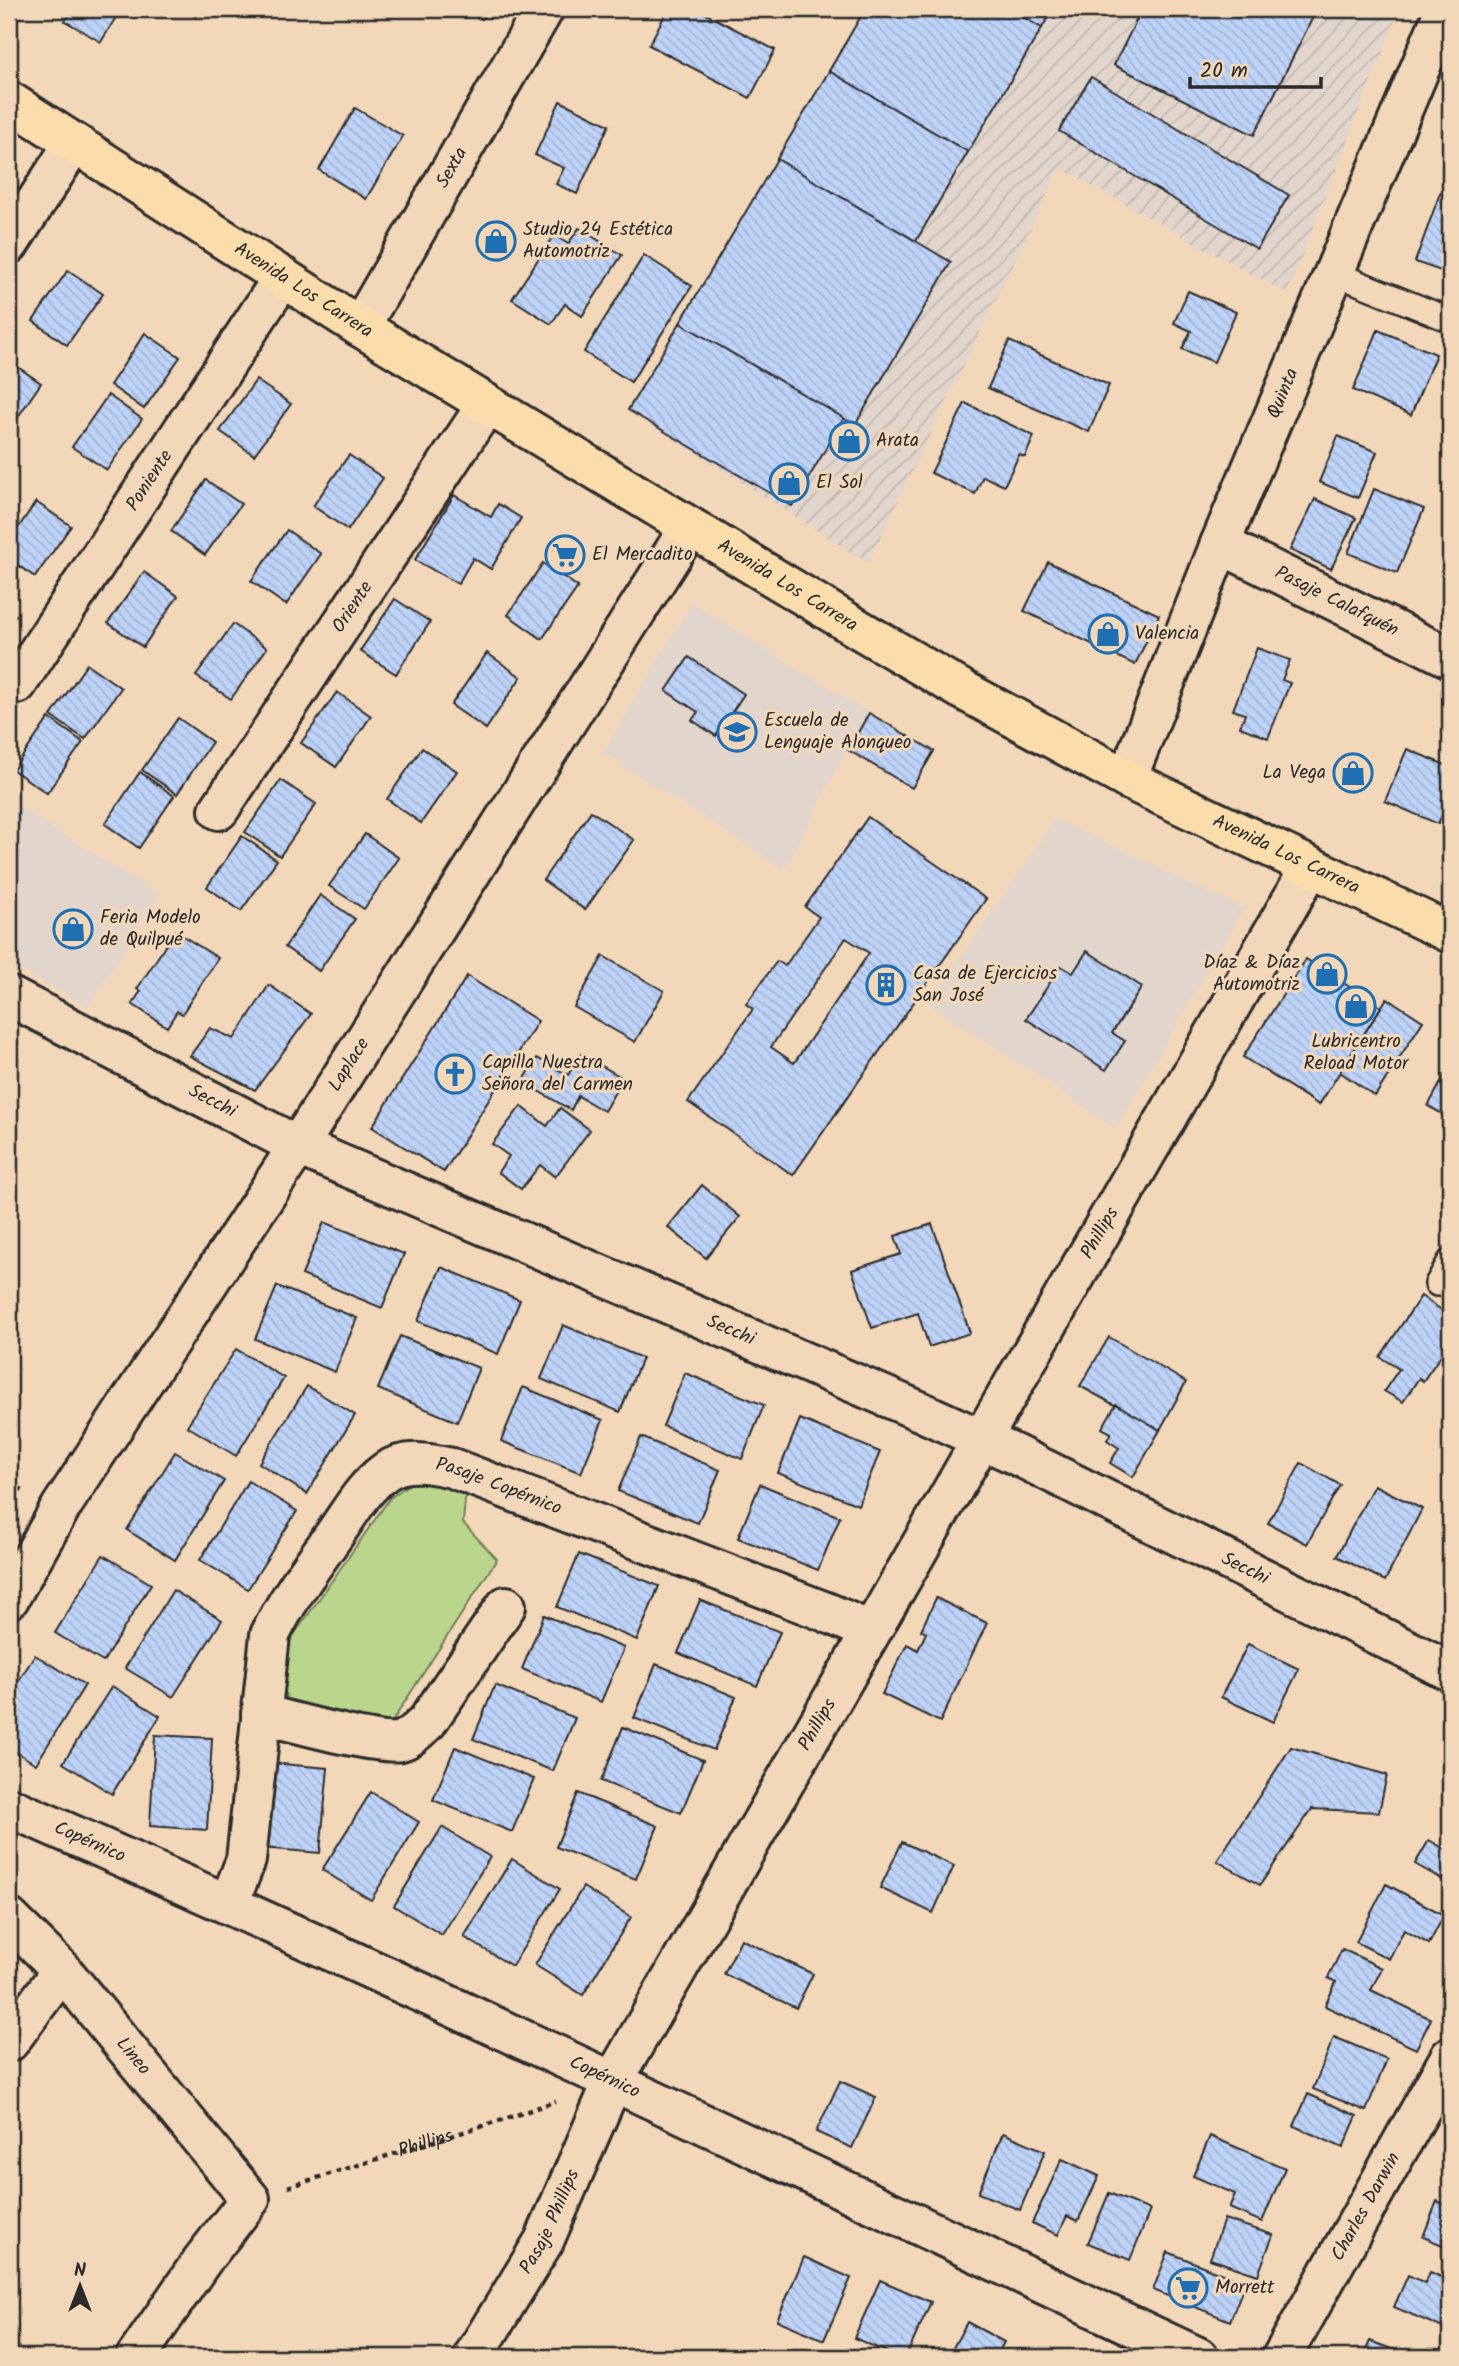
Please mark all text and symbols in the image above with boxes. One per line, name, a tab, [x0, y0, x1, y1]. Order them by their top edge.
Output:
scale bar	[1190, 46, 1321, 90]
text: 20 m	[1200, 55, 1248, 88]
street label: Sexta	[428, 142, 476, 194]
place label: Studio 24 Estética Automotriz	[523, 215, 673, 267]
shop icon: Studio 24 Estética Automotriz	[475, 220, 517, 262]
street label: Avenida Los Carrera	[228, 234, 379, 346]
street label: Quinta	[1259, 364, 1307, 423]
shop icon: Arata	[828, 420, 870, 462]
place label: Arata	[876, 426, 919, 456]
street label: Poniente	[119, 443, 181, 517]
shop icon: El Sol	[768, 462, 810, 504]
place label: El Sol	[816, 468, 863, 498]
street label: Avenida Los Carrera	[711, 531, 864, 640]
supermarket icon: El Mercadito	[544, 534, 586, 576]
place label: El Mercadito	[592, 540, 693, 570]
street label: Pasaje Calafquén	[1269, 558, 1404, 645]
street label: Oriente	[325, 575, 381, 639]
shop icon: Valencia	[1087, 613, 1129, 655]
place label: Valencia	[1135, 619, 1199, 649]
place label: Escuela de Lenguaje Alonqueo	[764, 706, 911, 758]
school or university icon: Escuela de Lenguaje Alonqueo	[716, 711, 758, 753]
shop icon: La Vega	[1332, 752, 1374, 794]
place label: La Vega	[1263, 758, 1326, 788]
street label: Avenida Los Carrera	[1207, 807, 1365, 903]
place label: Feria Modelo de Quilpué	[100, 903, 201, 955]
shop icon: Feria Modelo de Quilpué	[52, 908, 94, 950]
place label: Díaz & Díaz Automotriz	[1203, 948, 1300, 1000]
shop icon: Díaz & Díaz Automotriz	[1306, 953, 1348, 995]
place label: Casa de Ejercicios San José	[913, 959, 1057, 1011]
building icon: Casa de Ejercicios San José	[865, 964, 907, 1006]
shop icon: Lubricentro Reload Motor	[1335, 985, 1377, 1027]
place label: Lubricentro Reload Motor	[1304, 1027, 1410, 1079]
street label: Laplace	[321, 1032, 378, 1098]
place label: Capilla Nuestra Señora del Carmen	[482, 1048, 633, 1100]
church icon: Capilla Nuestra Señora del Carmen	[434, 1053, 476, 1095]
street label: Secchi	[183, 1077, 243, 1127]
street label: Phillips	[1073, 1201, 1127, 1265]
street label: Secchi	[702, 1307, 761, 1355]
street label: Pasaje Copérnico	[433, 1450, 566, 1524]
street label: Secchi	[1216, 1544, 1275, 1594]
street label: Phillips	[791, 1693, 845, 1757]
street label: Copérnico	[49, 1813, 130, 1871]
street label: Lineo	[108, 2031, 158, 2082]
street label: Copérnico	[564, 2048, 645, 2107]
street label: Phillips	[394, 2121, 457, 2167]
street label: Charles Darwin	[1323, 2147, 1409, 2267]
street label: Pasaje Phillips	[512, 2165, 588, 2280]
north arrow	[46, 2250, 116, 2320]
text: N	[74, 2256, 86, 2286]
supermarket icon: Morrett	[1167, 2267, 1209, 2309]
place label: Morrett	[1215, 2273, 1275, 2303]

